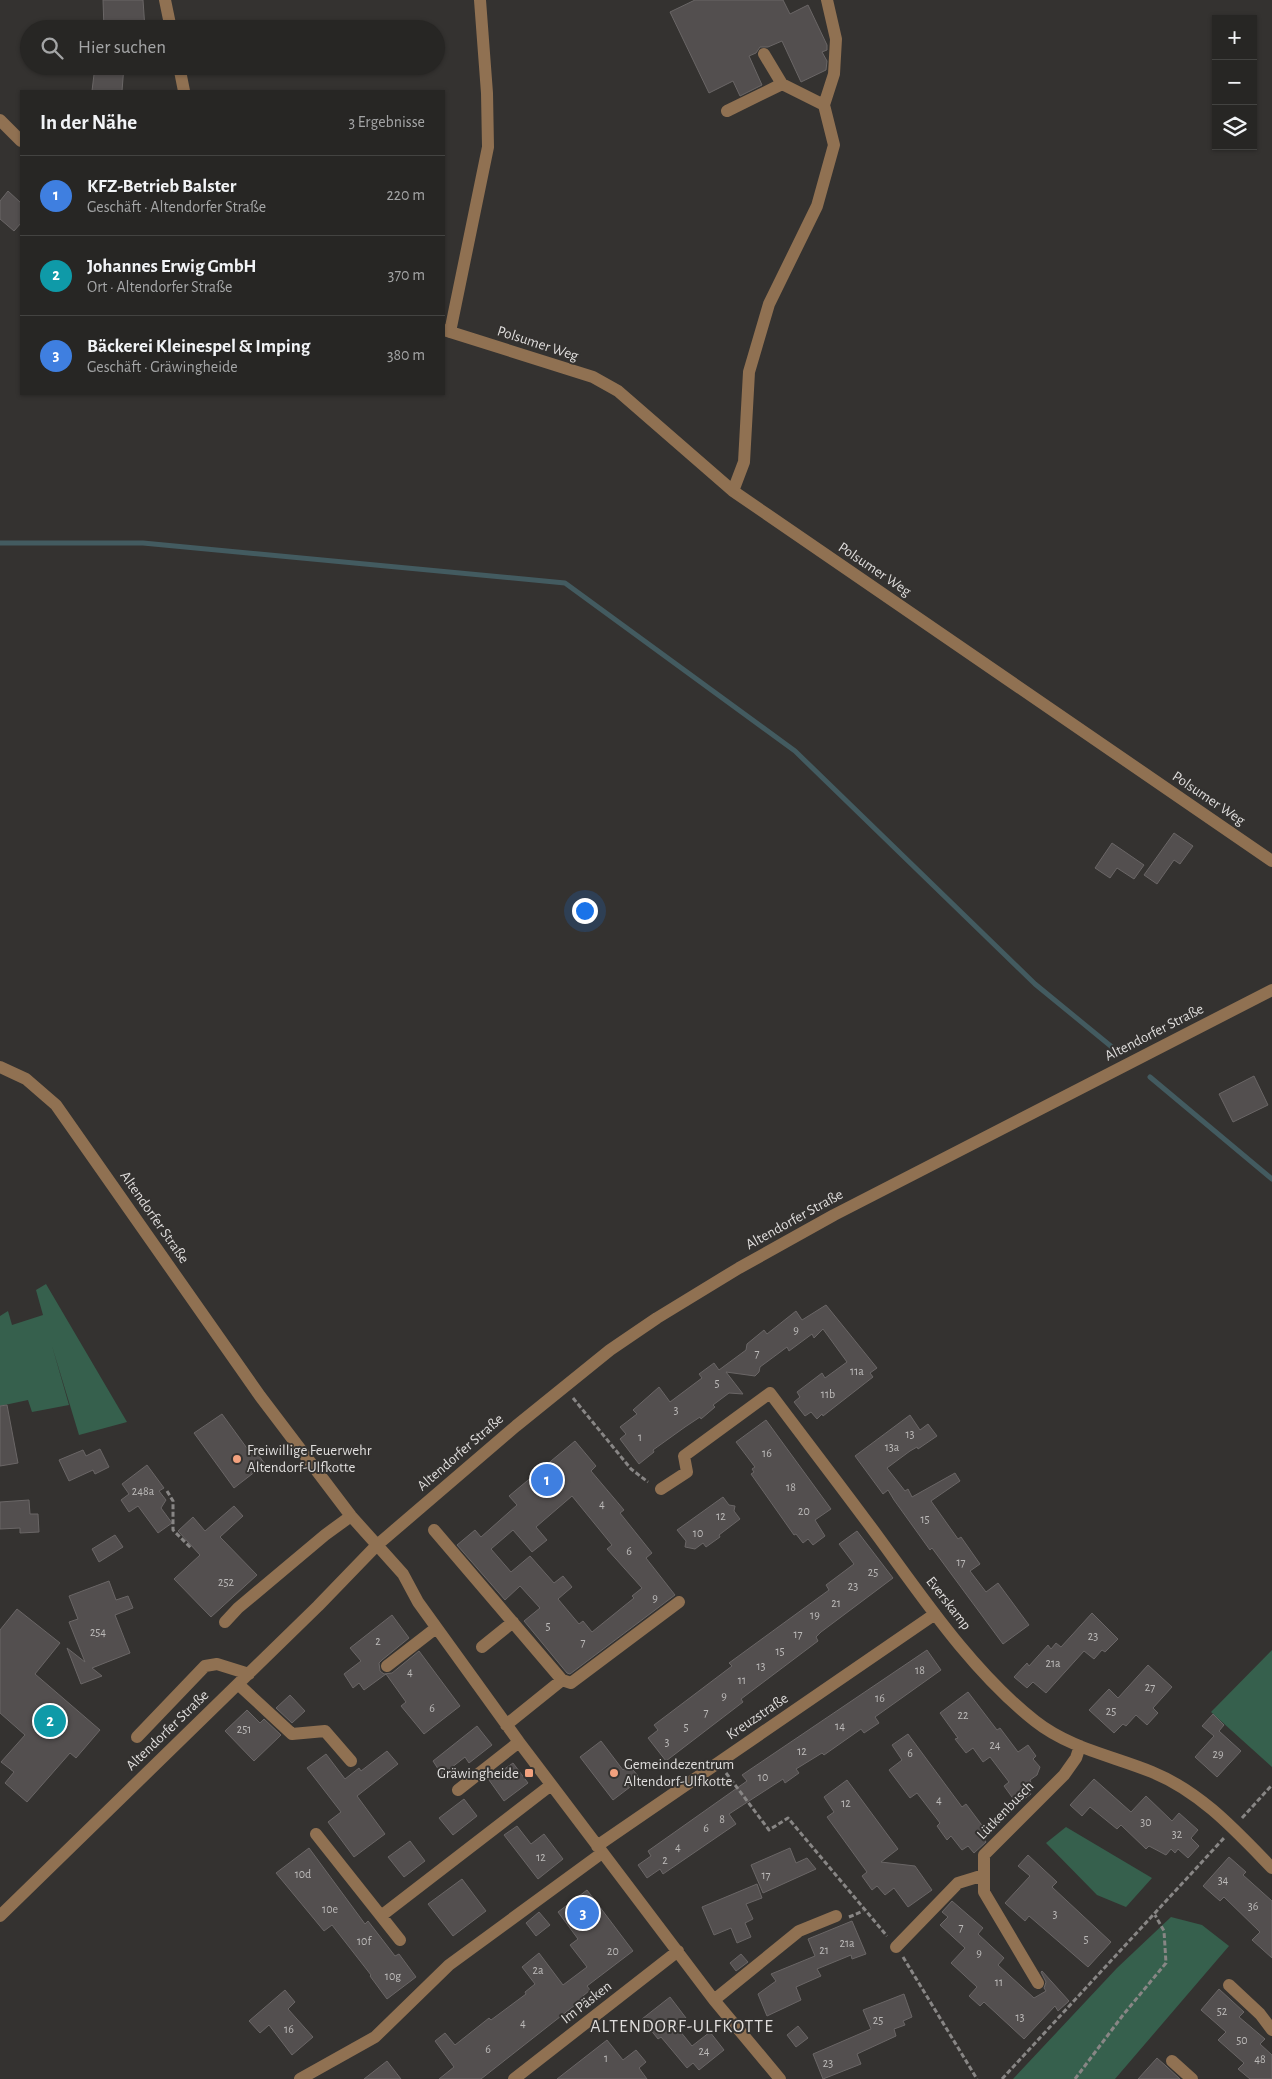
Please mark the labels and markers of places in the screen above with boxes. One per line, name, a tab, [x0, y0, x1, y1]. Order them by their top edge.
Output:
place label: Freiwillige Feuerwehr Altendorf-Ulfkotte	[247, 1443, 372, 1475]
marker: Freiwillige Feuerwehr Altendorf-Ulfkotte	[231, 1453, 243, 1465]
pin: 1	[531, 1461, 563, 1499]
pin: 2	[34, 1702, 66, 1740]
place label: Gemeindezentrum Altendorf-Ulfkotte	[624, 1757, 734, 1789]
place label: Gräwingheide	[437, 1766, 519, 1781]
marker: Gräwingheide	[523, 1767, 535, 1779]
marker: Gemeindezentrum Altendorf-Ulfkotte	[608, 1767, 620, 1779]
pin: 3	[567, 1894, 599, 1932]

